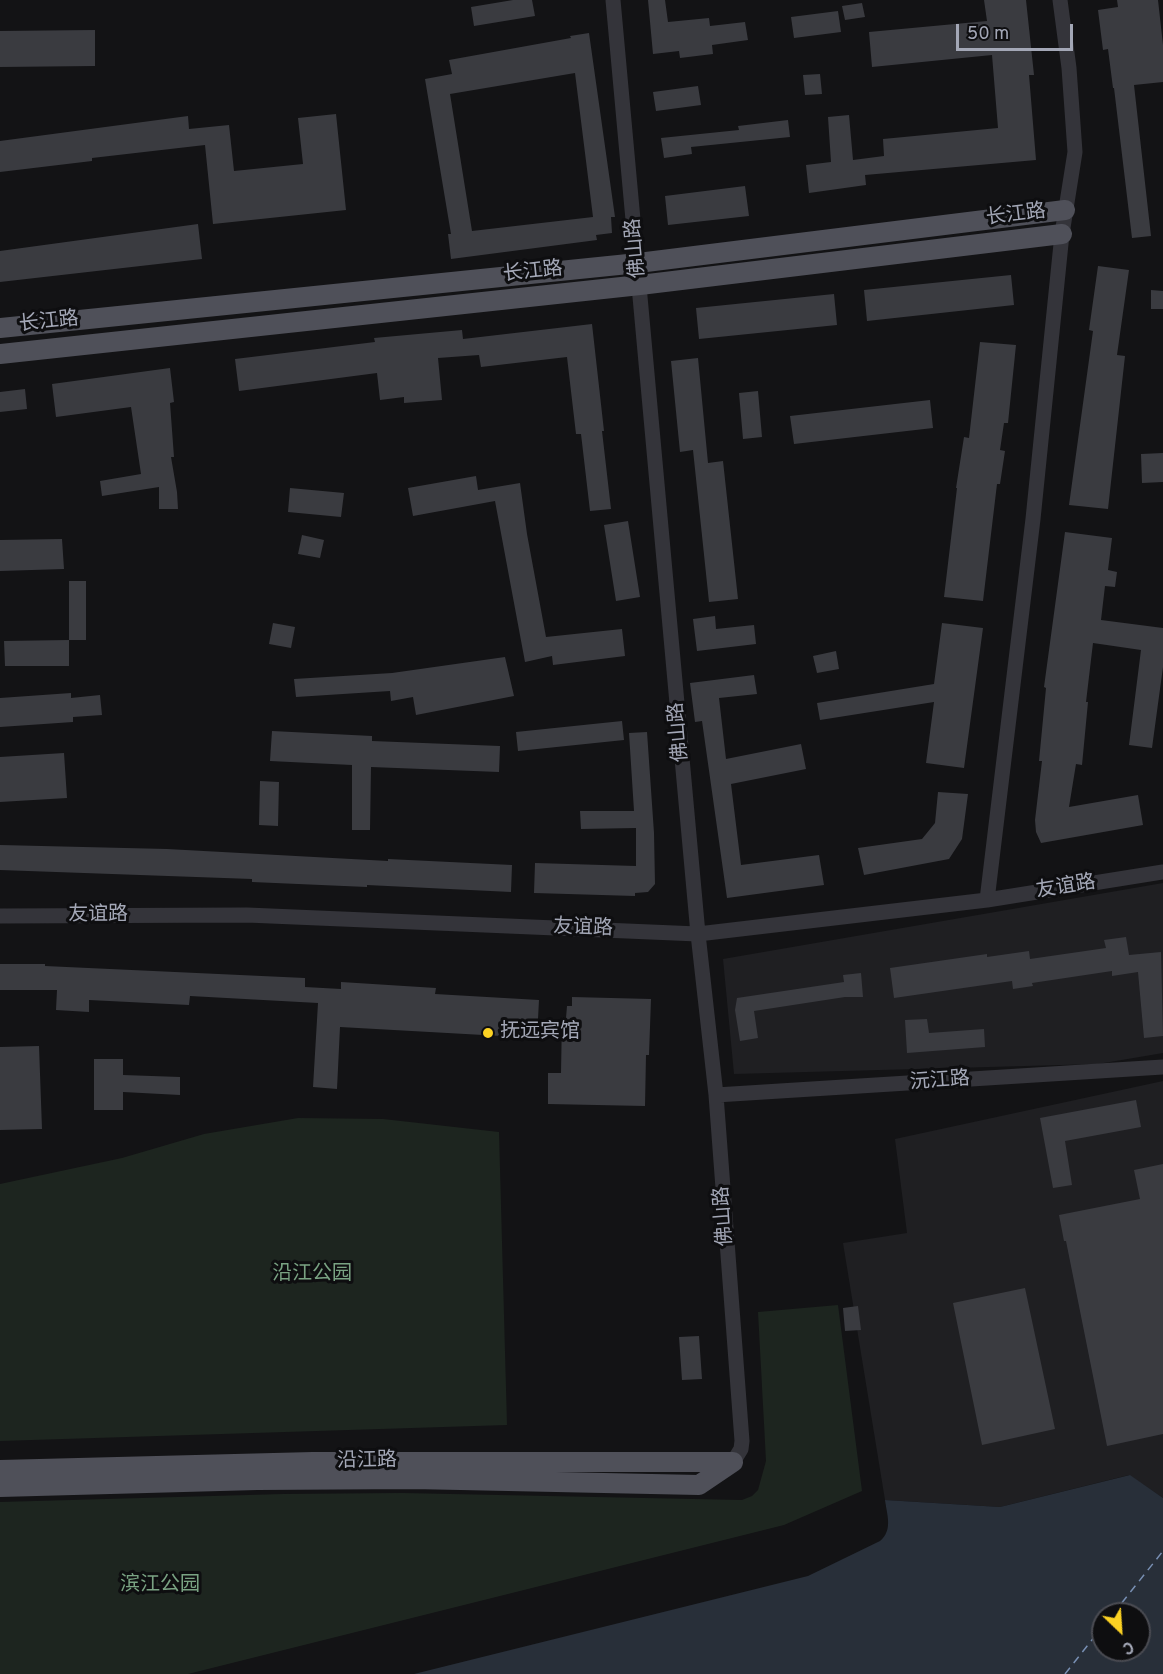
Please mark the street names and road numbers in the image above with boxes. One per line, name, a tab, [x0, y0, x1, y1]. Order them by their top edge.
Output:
street label: 长江路	[985, 200, 1047, 232]
street label: 佛山路	[622, 217, 652, 279]
street label: 长江路	[502, 258, 564, 288]
street label: 长江路	[18, 308, 80, 338]
street label: 佛山路	[665, 701, 695, 763]
street label: 友谊路	[1034, 871, 1098, 905]
street label: 友谊路	[68, 904, 128, 928]
street label: 友谊路	[553, 916, 613, 942]
street label: 沅江路	[909, 1068, 971, 1096]
street label: 佛山路	[711, 1185, 739, 1247]
street label: 沿江路	[337, 1449, 397, 1475]

